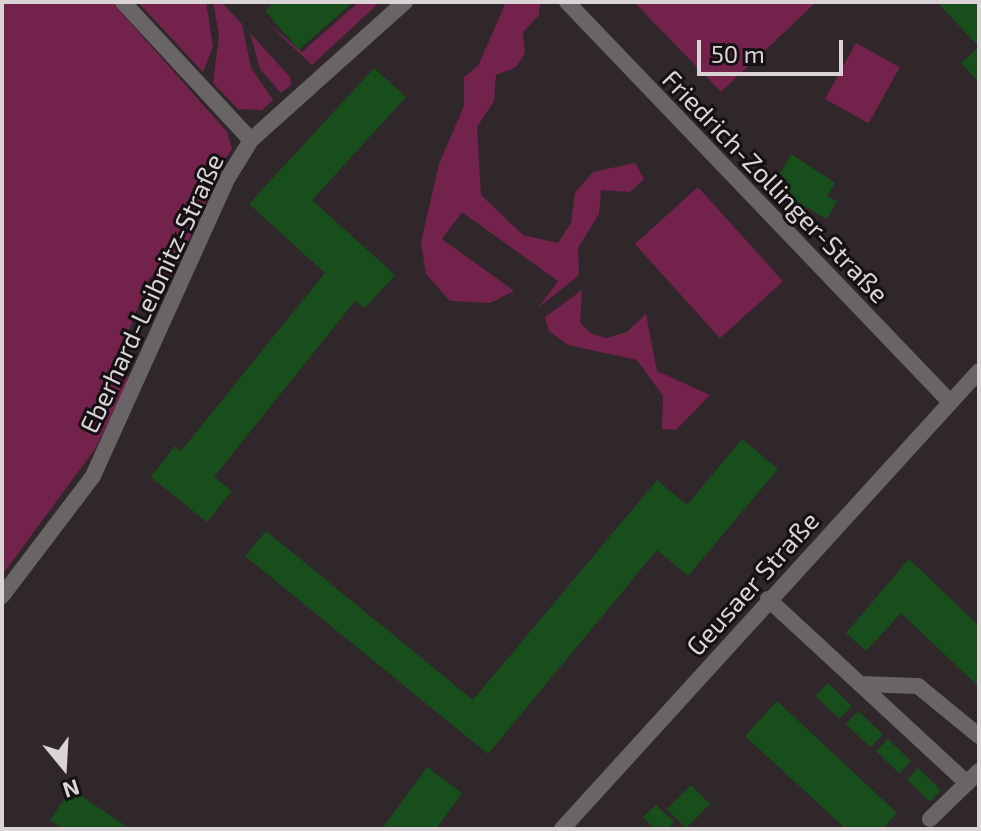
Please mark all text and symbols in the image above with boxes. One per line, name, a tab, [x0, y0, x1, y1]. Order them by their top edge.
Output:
scale bar	[701, 24, 847, 74]
text: 50 m	[711, 39, 765, 68]
street label: Friedrich-Zollinger-Straße	[657, 63, 895, 309]
street label: Eberhard-Leibnitz-Straße	[73, 148, 229, 438]
street label: Geusaer Straße	[679, 504, 825, 662]
north arrow	[24, 727, 104, 807]
text: N	[60, 775, 83, 805]

